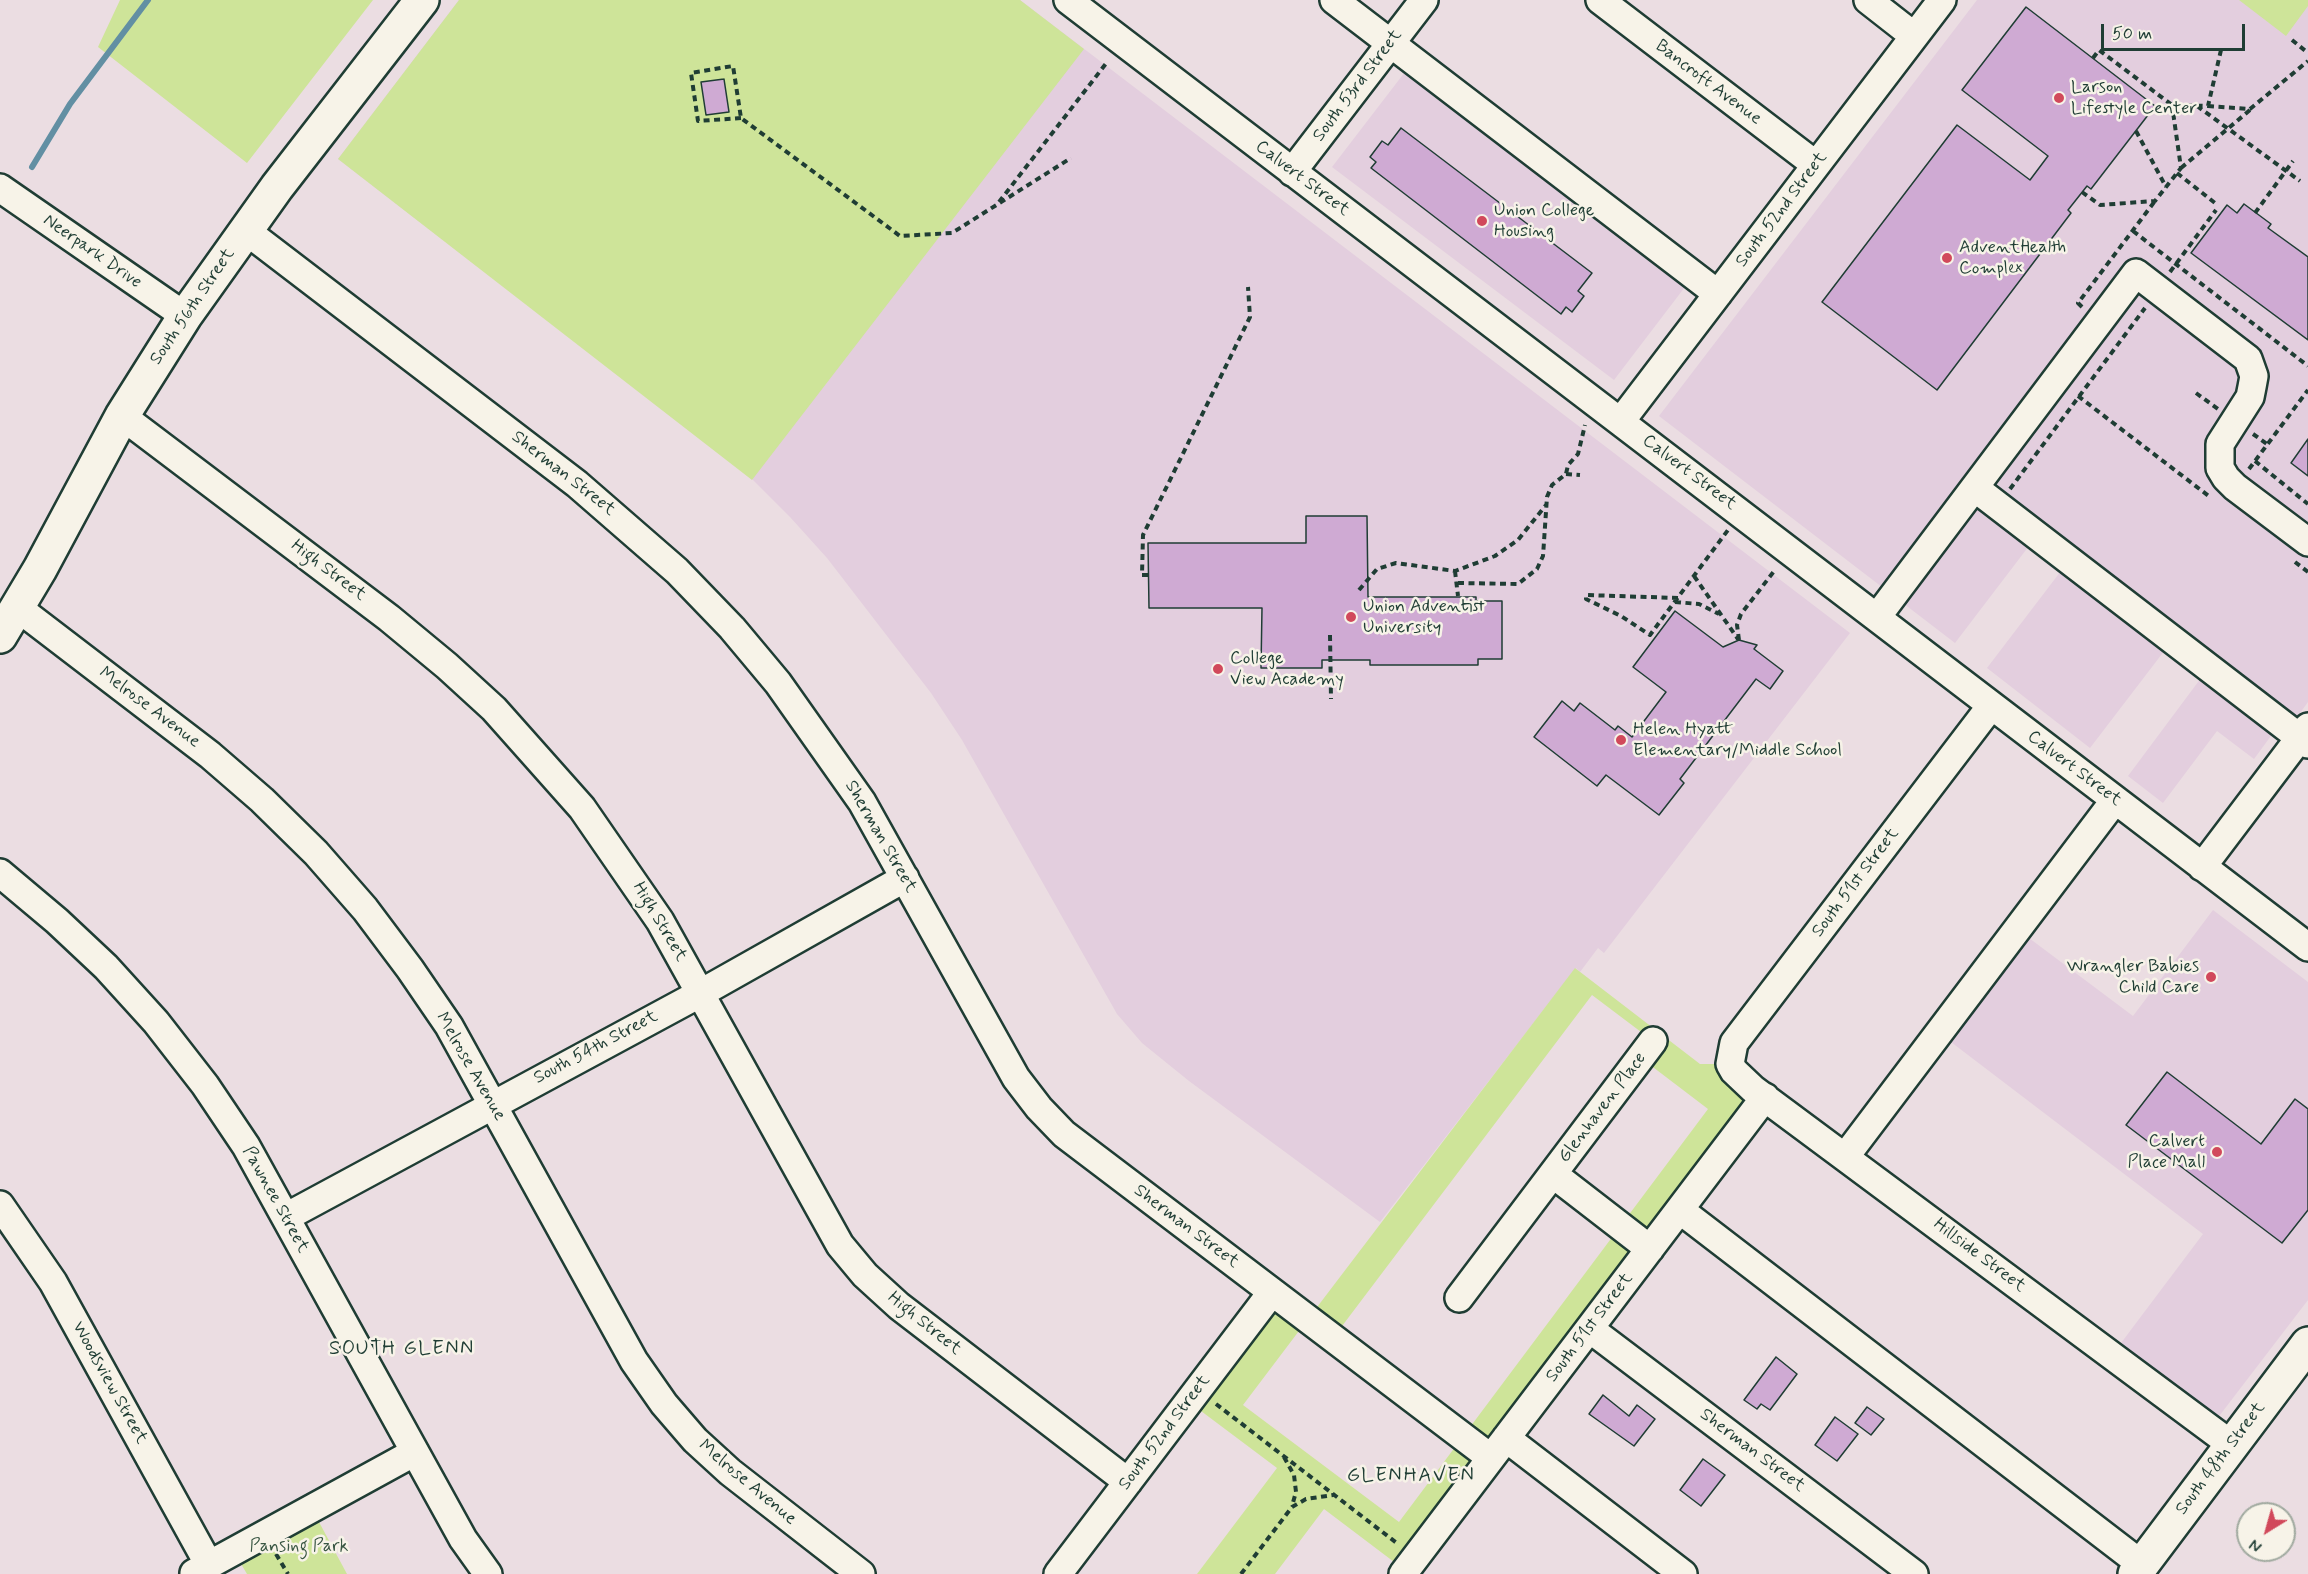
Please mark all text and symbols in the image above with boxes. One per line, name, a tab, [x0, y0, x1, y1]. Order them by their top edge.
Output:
scale bar	[2104, 12, 2248, 50]
text: 50 m	[2112, 22, 2152, 46]
street label: South 53rd Street	[1309, 26, 1407, 146]
street label: Bancroft Avenue	[1650, 36, 1766, 130]
place label: Larson Lifestyle Center	[2071, 77, 2197, 119]
marker: Larson Lifestyle Center	[2052, 91, 2066, 105]
street label: Calvert Street	[1250, 136, 1354, 222]
street label: South 52nd Street	[1732, 148, 1832, 272]
place label: Union College Housing	[1494, 200, 1594, 242]
street label: Neerpark Drive	[39, 210, 145, 294]
marker: Union College Housing	[1475, 214, 1489, 228]
place label: AdventHealth Complex	[1959, 237, 2066, 280]
street label: South 56th Street	[146, 244, 240, 370]
marker: AdventHealth Complex	[1940, 251, 1954, 265]
street label: Sherman Street	[507, 427, 619, 521]
street label: Calvert Street	[1637, 430, 1741, 516]
street label: High Street	[286, 536, 370, 606]
place label: Union Adventist University	[1363, 596, 1485, 638]
marker: Union Adventist University	[1344, 610, 1358, 624]
place label: College View Academy	[1230, 648, 1344, 690]
marker: College View Academy	[1211, 662, 1225, 676]
street label: Melrose Avenue	[94, 663, 204, 753]
place label: Helen Hyatt Elementary/Middle School	[1633, 719, 1842, 762]
street label: Calvert Street	[2022, 726, 2126, 812]
marker: Helen Hyatt Elementary/Middle School	[1614, 733, 1628, 747]
street label: Sherman Street	[839, 777, 921, 897]
street label: South 51st Street	[1808, 824, 1904, 942]
street label: High Street	[627, 878, 691, 966]
place label: Wrangler Babies Child Care	[2067, 956, 2199, 998]
marker: Wrangler Babies Child Care	[2204, 970, 2218, 984]
street label: South 54th Street	[530, 1006, 662, 1090]
street label: Melrose Avenue	[430, 1009, 510, 1125]
street label: Glenhaven Place	[1554, 1048, 1652, 1168]
place label: Calvert Place Mall	[2127, 1131, 2205, 1174]
street label: Pawnee Street	[237, 1143, 313, 1257]
marker: Calvert Place Mall	[2210, 1145, 2224, 1159]
street label: Sherman Street	[1129, 1180, 1243, 1274]
street label: Hillside Street	[1928, 1214, 2030, 1298]
street label: South 51st Street	[1542, 1269, 1638, 1387]
street label: High Street	[883, 1288, 965, 1360]
street label: Woodsview Street	[66, 1318, 152, 1448]
district label: SOUTH GLENN	[329, 1338, 475, 1362]
street label: South 52nd Street	[1115, 1371, 1215, 1495]
street label: South 48th Street	[2171, 1398, 2271, 1520]
street label: Sherman Street	[1695, 1404, 1809, 1498]
street label: Melrose Avenue	[694, 1436, 800, 1530]
district label: GLENHAVEN	[1348, 1465, 1474, 1489]
north arrow	[2236, 1502, 2296, 1562]
text: N	[2245, 1534, 2267, 1557]
park label: Pansing Park	[250, 1536, 348, 1558]

